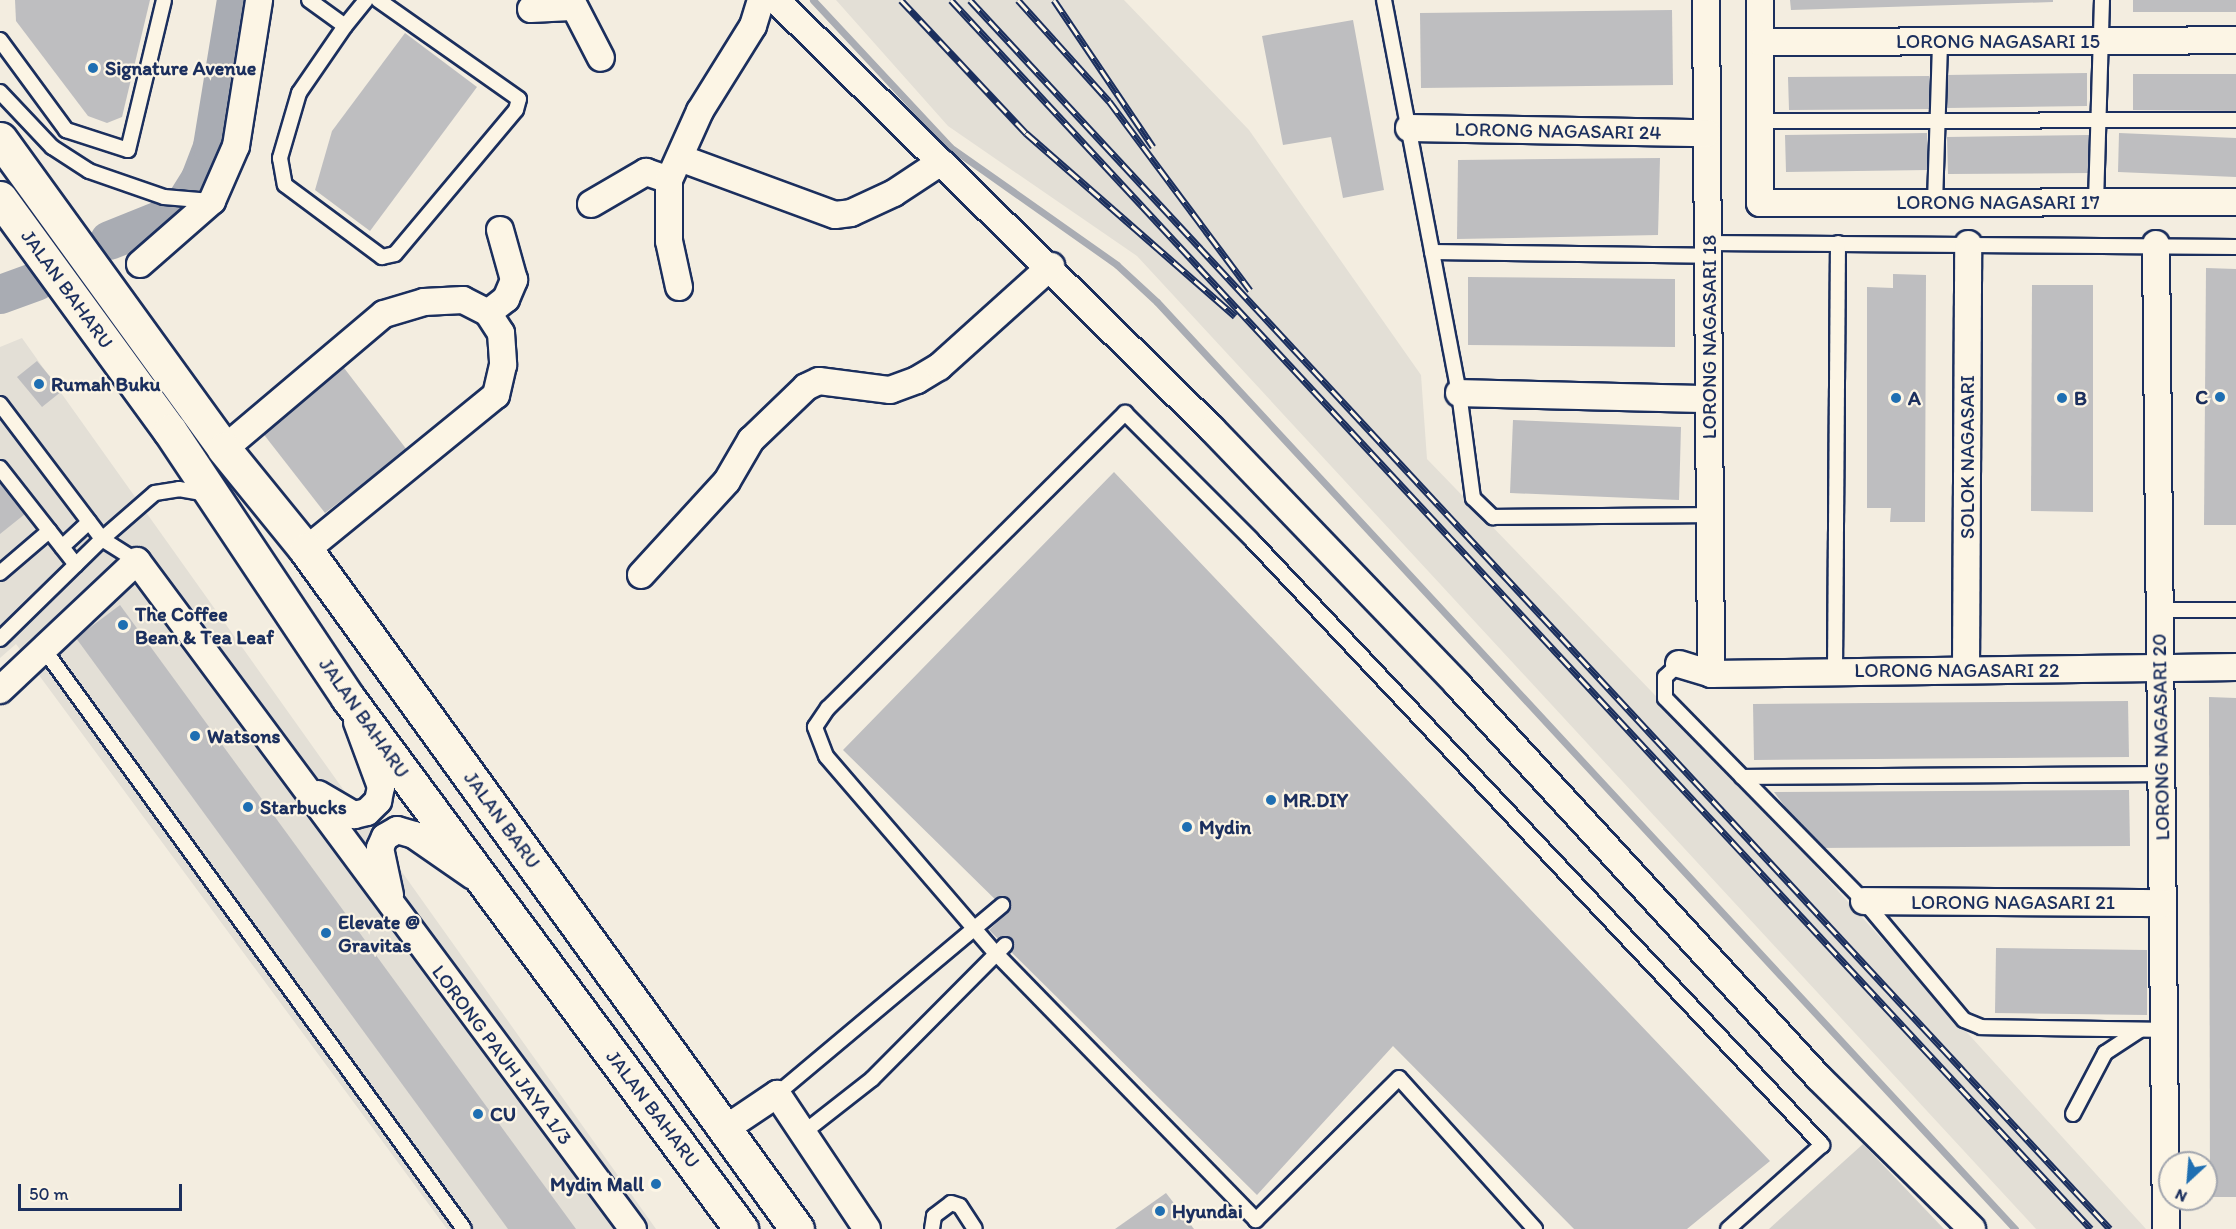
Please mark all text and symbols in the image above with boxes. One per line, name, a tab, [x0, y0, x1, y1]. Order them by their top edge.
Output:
street label: LORONG NAGASARI 15	[1896, 29, 2100, 53]
place label: Signature Avenue	[105, 56, 255, 80]
marker: Signature Avenue	[86, 61, 100, 75]
street label: LORONG NAGASARI 24	[1455, 117, 1661, 145]
street label: LORONG NAGASARI 17	[1896, 190, 2100, 214]
street label: JALAN BAHARU	[16, 225, 118, 353]
street label: LORONG NAGASARI 18	[1697, 235, 1721, 439]
place label: Rumah Buku	[51, 372, 161, 396]
street label: SOLOK NAGASARI	[1955, 375, 1979, 539]
marker: Rumah Buku	[32, 377, 46, 391]
place label: C	[2195, 385, 2208, 409]
place label: A	[1908, 386, 1921, 410]
place label: B	[2074, 386, 2087, 410]
marker: C	[2213, 390, 2227, 404]
marker: A	[1889, 391, 1903, 405]
marker: B	[2055, 391, 2069, 405]
place label: The Coffee Bean & Tea Leaf	[135, 602, 271, 649]
marker: The Coffee Bean & Tea Leaf	[116, 618, 130, 632]
street label: LORONG NAGASARI 20	[2147, 633, 2175, 841]
street label: JALAN BAHARU	[314, 653, 414, 783]
street label: LORONG NAGASARI 22	[1855, 658, 2059, 682]
place label: Watsons	[207, 724, 281, 748]
marker: Watsons	[188, 729, 202, 743]
street label: JALAN BARU	[459, 767, 545, 873]
place label: MR.DIY	[1283, 788, 1348, 812]
marker: MR.DIY	[1264, 793, 1278, 807]
place label: Starbucks	[260, 795, 347, 819]
marker: Starbucks	[241, 800, 255, 814]
place label: Mydin	[1199, 815, 1251, 839]
marker: Mydin	[1180, 820, 1194, 834]
street label: LORONG NAGASARI 21	[1911, 890, 2115, 914]
place label: Elevate @ Gravitas	[338, 910, 420, 957]
marker: Elevate @ Gravitas	[319, 926, 333, 940]
street label: LORONG PAUH JAYA 1/3	[427, 961, 577, 1149]
street label: JALAN BAHARU	[601, 1045, 705, 1173]
place label: CU	[490, 1102, 516, 1126]
marker: CU	[471, 1107, 485, 1121]
north arrow	[2158, 1151, 2218, 1211]
scale bar	[21, 1172, 184, 1210]
place label: Mydin Mall	[550, 1172, 644, 1196]
marker: Mydin Mall	[649, 1177, 663, 1191]
text: 50 m	[29, 1183, 69, 1205]
text: N	[2172, 1185, 2190, 1207]
place label: Hyundai	[1172, 1199, 1243, 1223]
marker: Hyundai	[1153, 1204, 1167, 1218]

